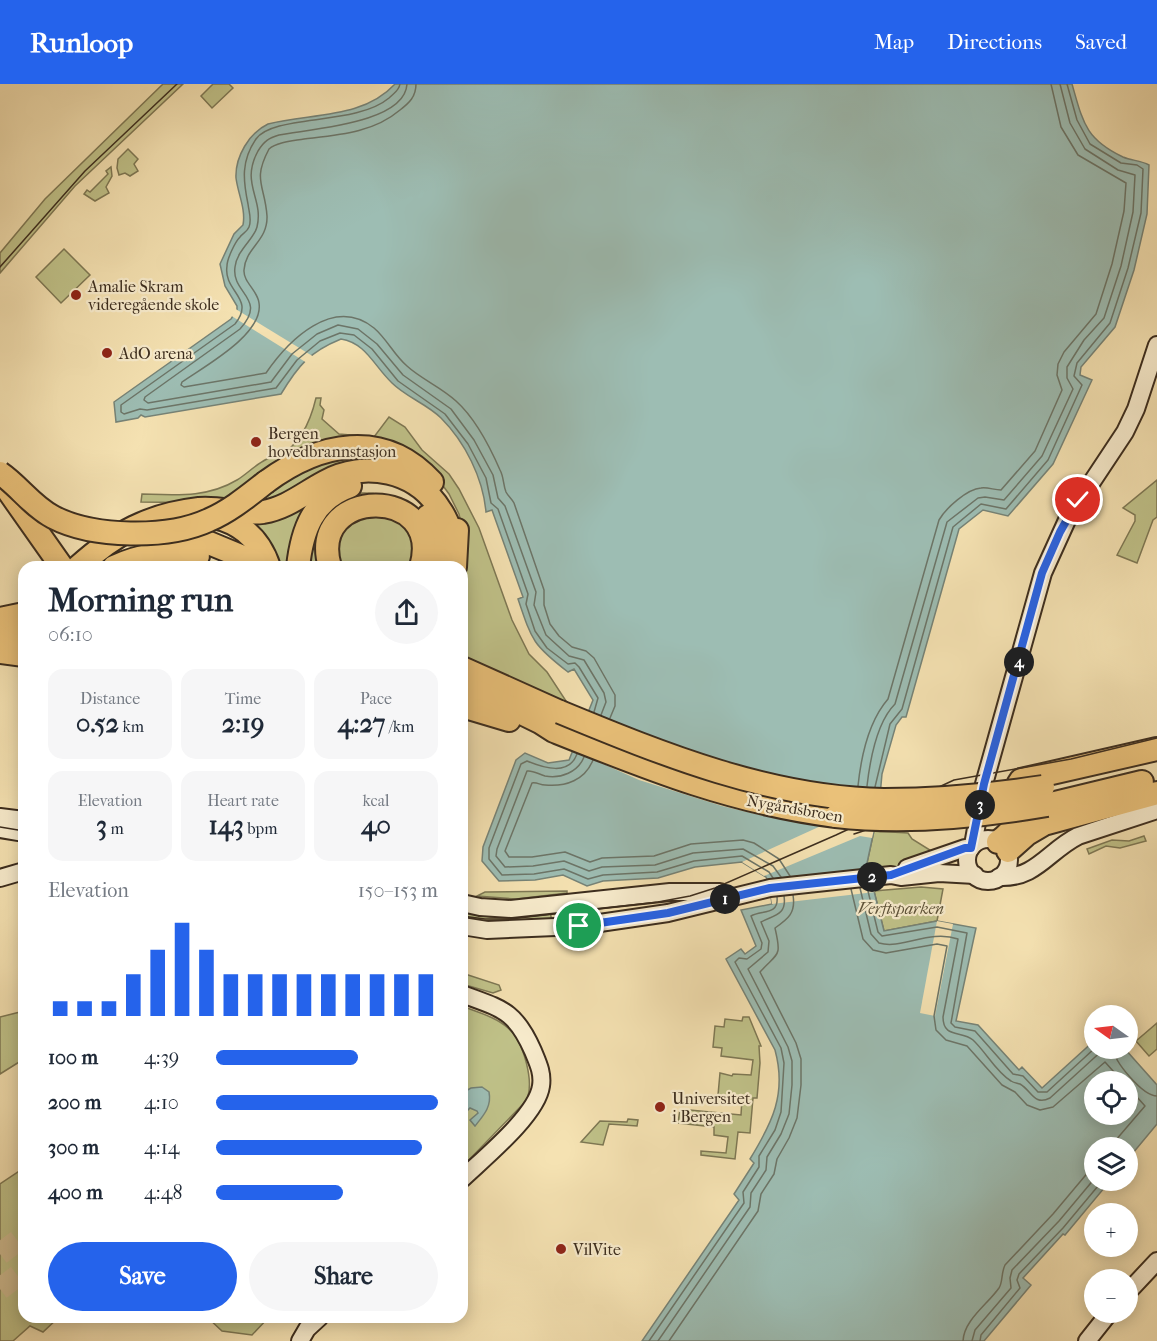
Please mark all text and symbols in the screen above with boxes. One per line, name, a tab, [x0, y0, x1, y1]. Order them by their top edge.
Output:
text: Runloop	[30, 26, 133, 59]
text: Map	[874, 30, 914, 54]
text: Directions	[947, 30, 1042, 54]
text: Saved	[1075, 30, 1127, 54]
place label: Amalie Skram videregående skole	[87, 277, 219, 314]
marker: Amalie Skram videregående skole	[69, 288, 83, 302]
place label: AdO arena	[118, 344, 194, 363]
marker: AdO arena	[100, 346, 114, 360]
place label: Bergen hovedbrannstasjon	[268, 424, 397, 461]
marker: Bergen hovedbrannstasjon	[249, 435, 263, 449]
pin	[1052, 474, 1103, 525]
icon: check	[1061, 483, 1094, 516]
text: Morning run	[48, 581, 233, 620]
button: share	[375, 581, 438, 644]
text: 06:10	[48, 623, 93, 646]
pin: 4	[1004, 647, 1034, 677]
text: 4	[1014, 652, 1024, 671]
text: Distance	[80, 689, 140, 708]
text: Time	[225, 689, 261, 708]
text: Pace	[360, 689, 392, 708]
text: 0.52	[76, 708, 119, 739]
text: 2:19	[222, 708, 264, 739]
text: 4:27	[338, 708, 385, 739]
text: km	[119, 717, 144, 736]
text: /km	[385, 717, 414, 736]
pin: 3	[965, 790, 995, 820]
text: Elevation	[78, 791, 142, 810]
text: Heart rate	[207, 791, 279, 810]
text: kcal	[363, 791, 389, 810]
street label: Nygårdsbroen	[745, 791, 845, 826]
text: 3	[977, 795, 983, 814]
text: 3	[96, 810, 107, 841]
text: 143	[208, 810, 244, 841]
text: 40	[361, 810, 391, 841]
text: m	[107, 819, 124, 838]
text: bpm	[244, 819, 278, 838]
pin: 2	[857, 862, 887, 892]
text: 2	[868, 867, 876, 886]
text: Elevation	[48, 879, 129, 902]
text: 150–153 m	[358, 879, 438, 902]
pin: 1	[710, 884, 740, 914]
text: 1	[722, 889, 728, 908]
park label: Verftsparken	[858, 899, 944, 918]
pin	[553, 900, 604, 951]
icon: arrive	[562, 909, 595, 942]
north arrow	[1084, 1005, 1138, 1059]
map controls	[1084, 1005, 1138, 1323]
text: 100 m	[48, 1046, 98, 1069]
text: 4:39	[144, 1046, 179, 1069]
button: locate	[1084, 1071, 1138, 1125]
place label: Universitet i Bergen	[672, 1089, 751, 1126]
text: 200 m	[48, 1091, 101, 1114]
text: 4:10	[144, 1091, 179, 1114]
marker: Universitet i Bergen	[653, 1100, 667, 1114]
text: 300 m	[48, 1136, 99, 1159]
text: 4:14	[144, 1136, 180, 1159]
button: layers	[1084, 1137, 1138, 1191]
text: 400 m	[48, 1181, 103, 1204]
text: 4:48	[144, 1181, 183, 1204]
button: +	[1084, 1203, 1138, 1257]
place label: VilVite	[572, 1240, 621, 1259]
button: Save	[48, 1242, 237, 1311]
button: Share	[249, 1242, 438, 1311]
marker: VilVite	[554, 1242, 568, 1256]
button: −	[1084, 1269, 1138, 1323]

